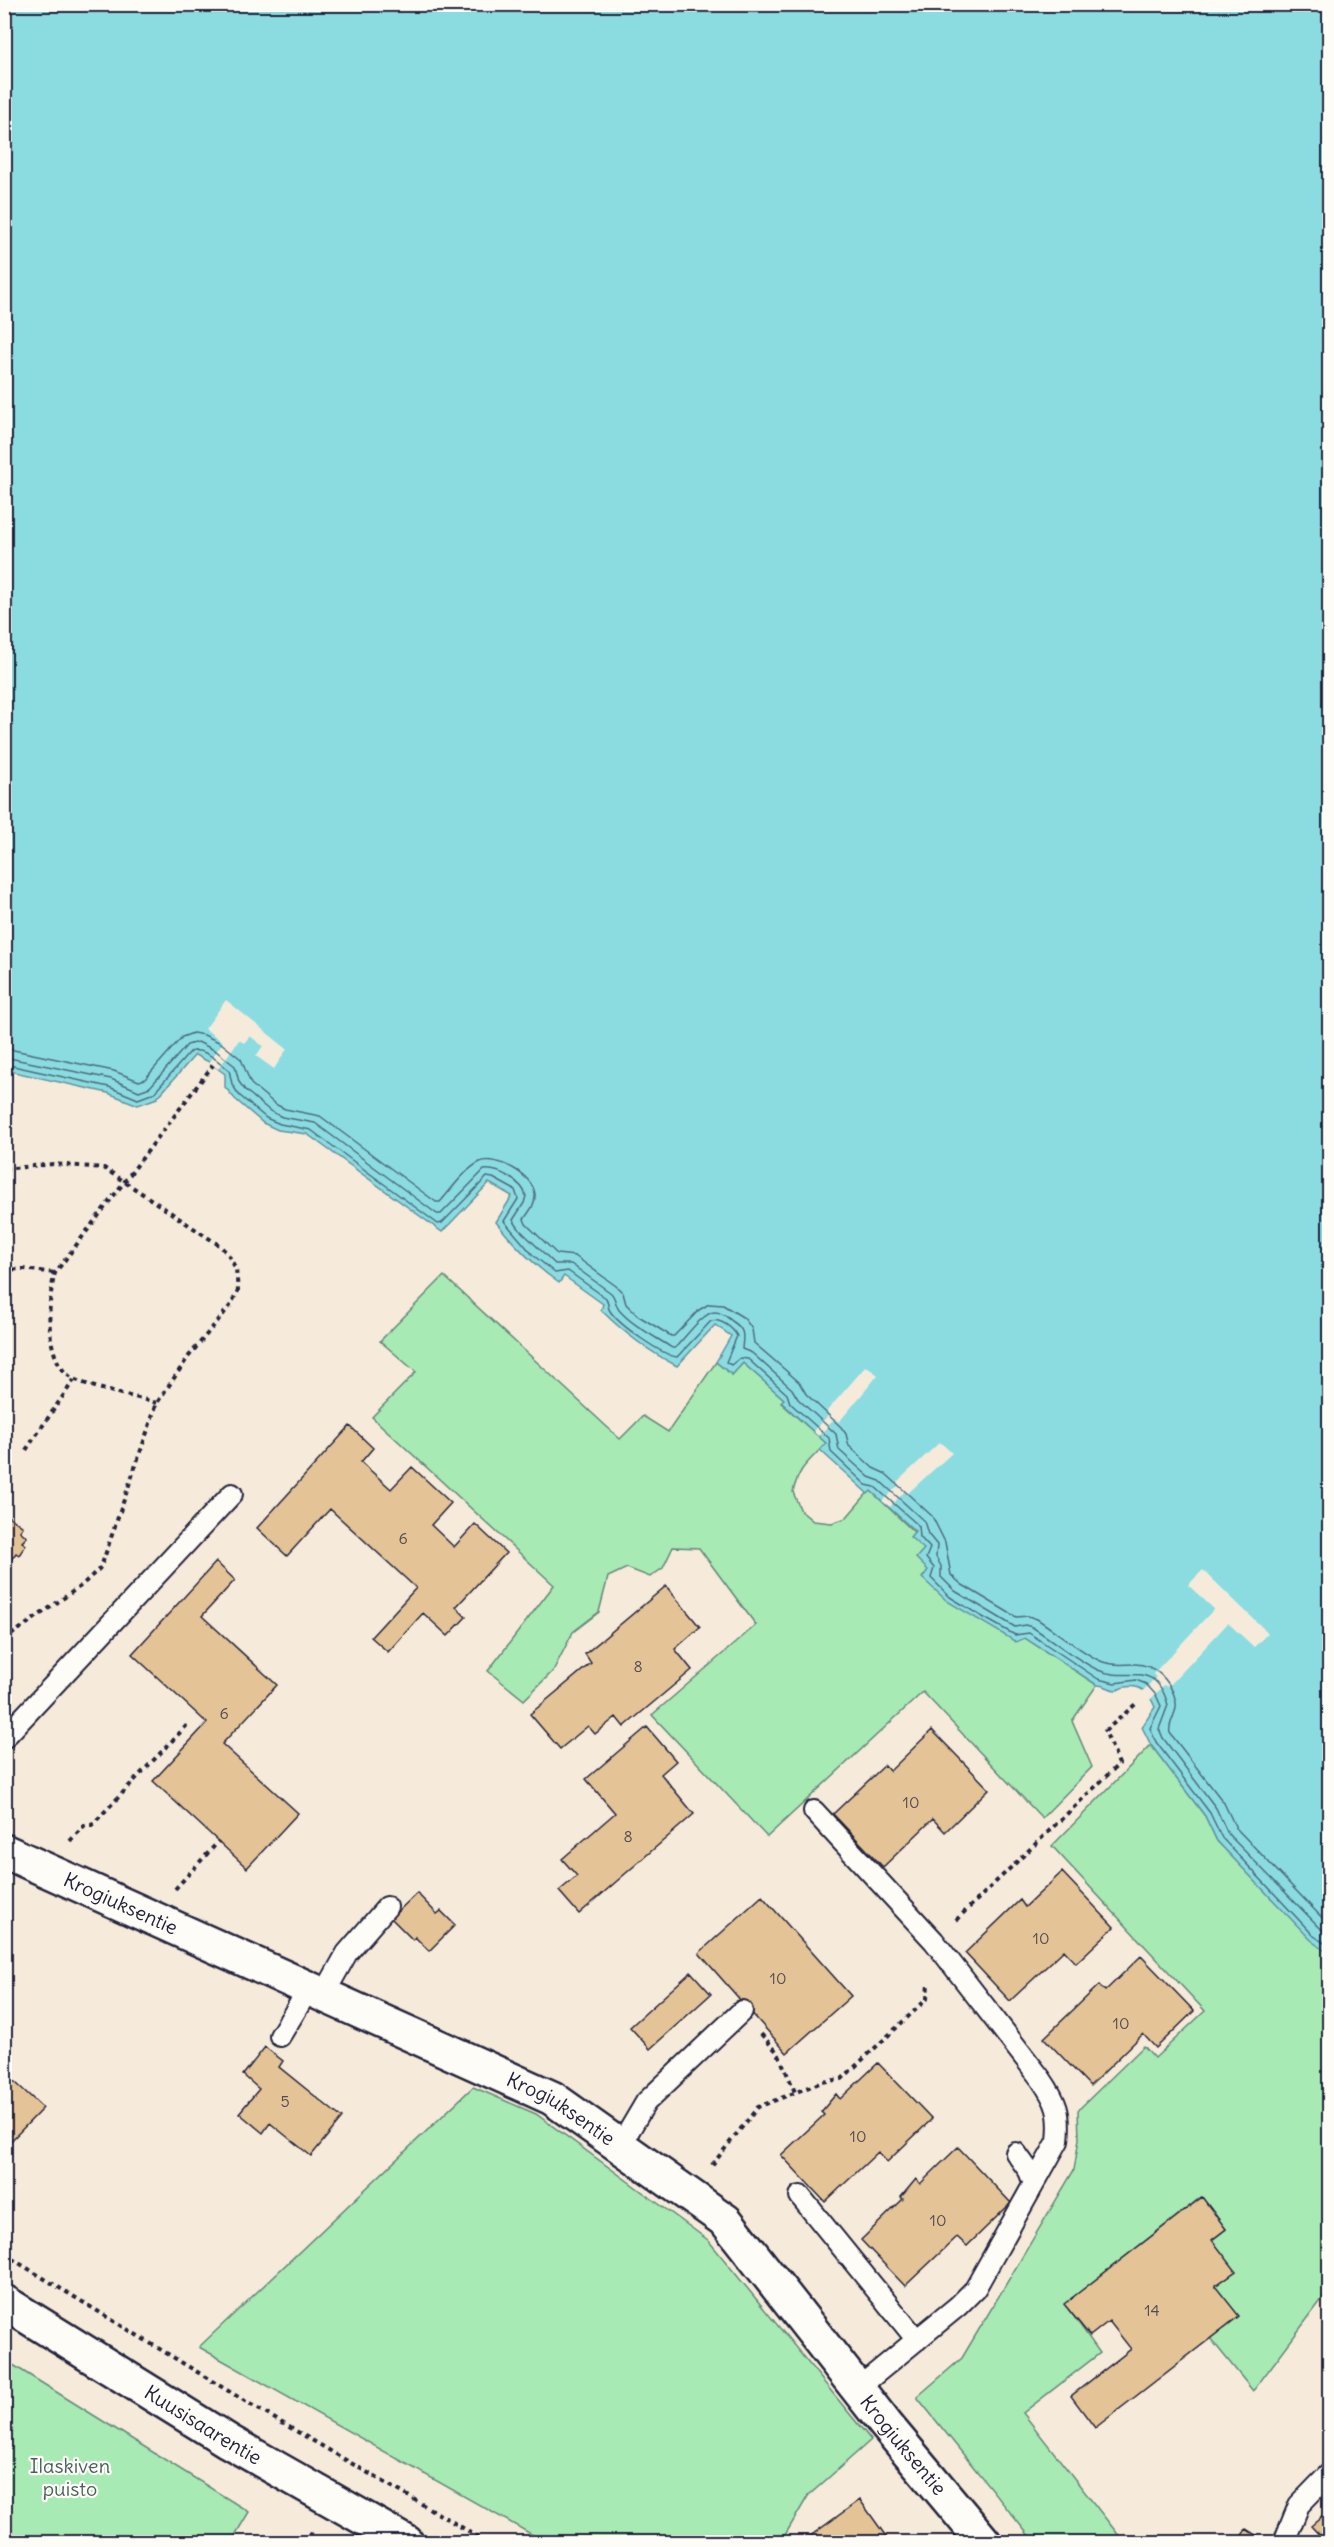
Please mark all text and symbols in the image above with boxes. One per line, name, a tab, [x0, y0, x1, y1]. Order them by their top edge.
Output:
house number: 6	[398, 1528, 408, 1548]
house number: 8	[633, 1656, 643, 1676]
house number: 6	[219, 1703, 229, 1723]
house number: 10	[903, 1792, 919, 1812]
house number: 8	[623, 1826, 633, 1846]
street label: Krogiuksentie	[60, 1867, 182, 1940]
house number: 10	[1033, 1928, 1049, 1948]
house number: 10	[770, 1968, 786, 1988]
house number: 10	[1113, 2013, 1129, 2033]
street label: Krogiuksentie	[503, 2066, 620, 2151]
house number: 5	[280, 2091, 290, 2111]
house number: 10	[850, 2126, 866, 2146]
house number: 10	[930, 2210, 946, 2230]
house number: 14	[1144, 2300, 1160, 2320]
street label: Kuusisaarentie	[140, 2379, 266, 2470]
street label: Krogiuksentie	[855, 2390, 952, 2500]
park label: Ilaskiven puisto	[30, 2453, 110, 2501]

